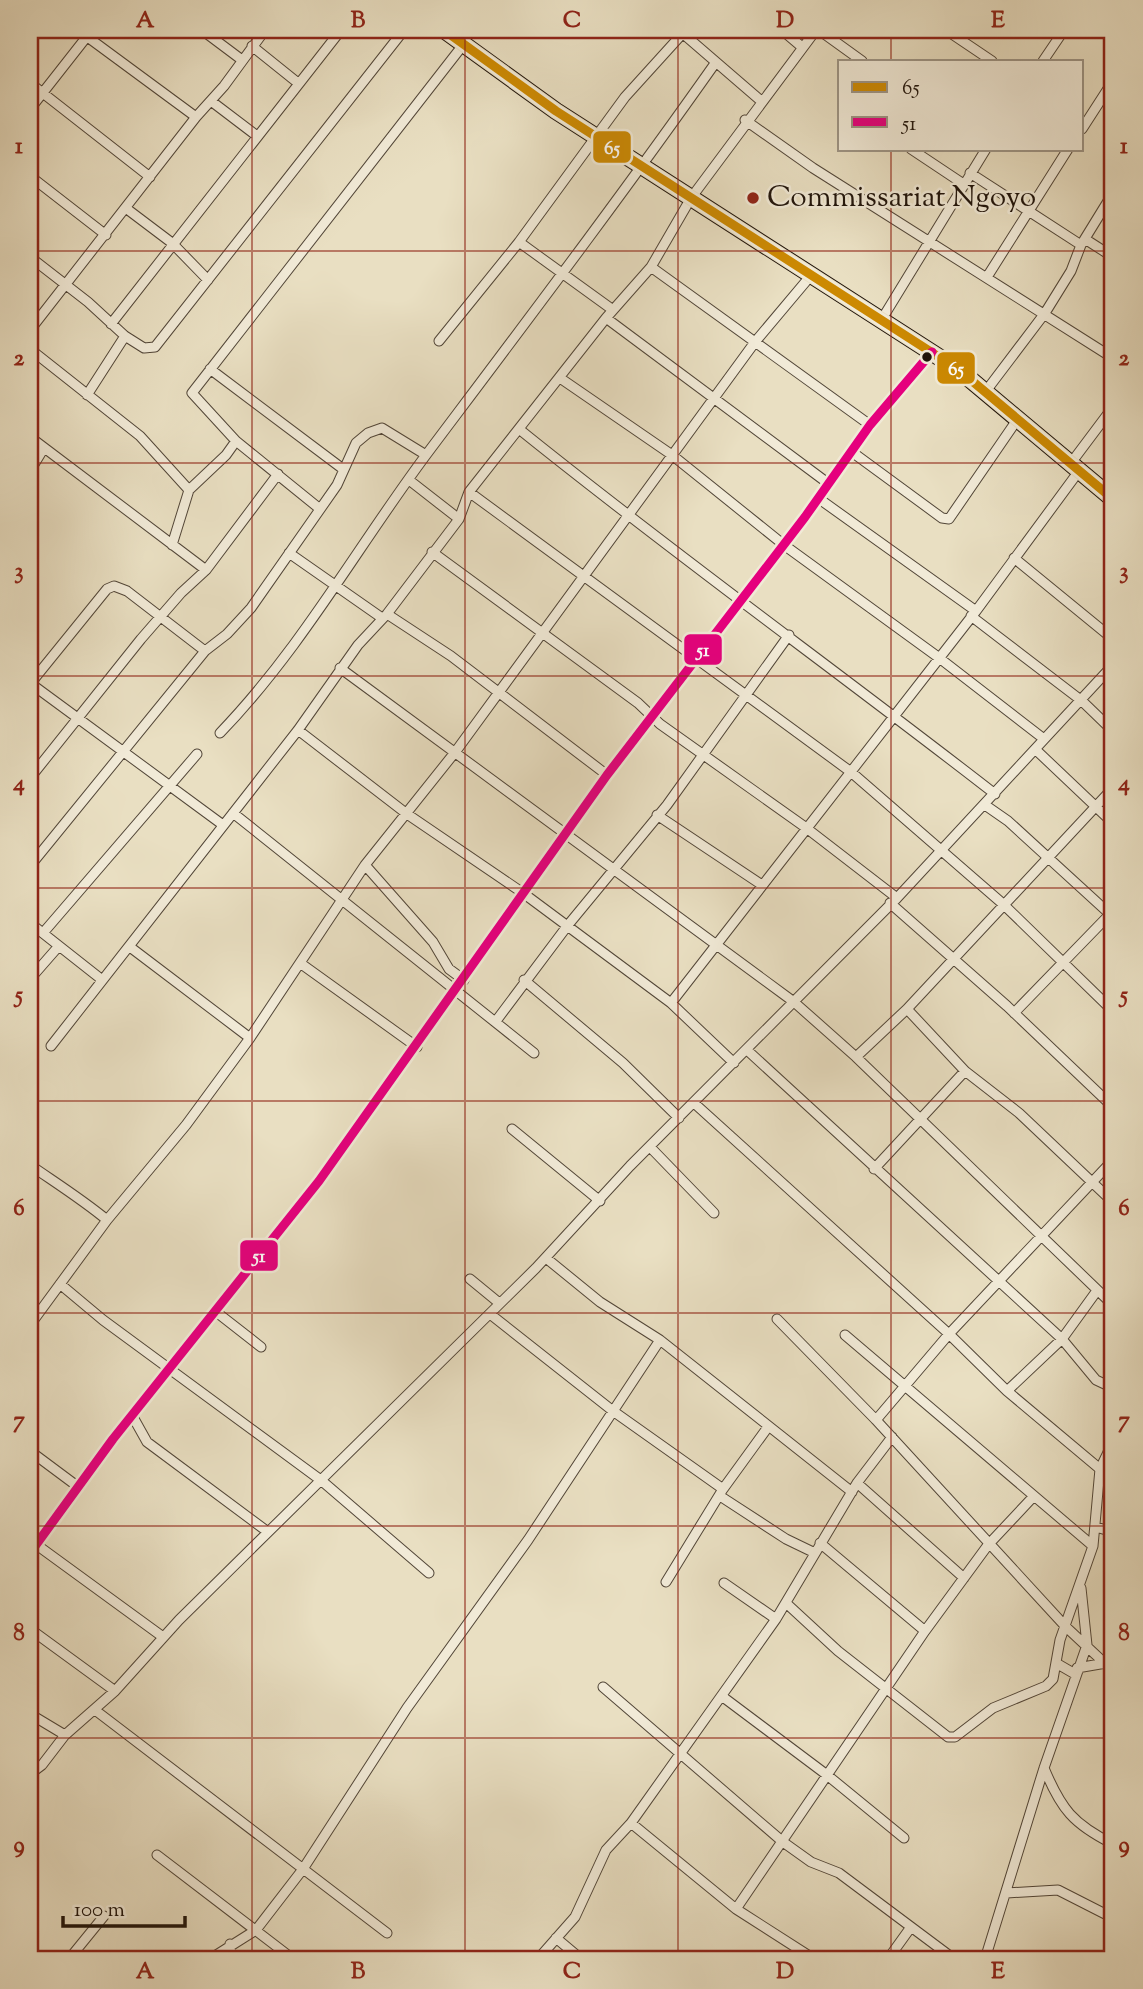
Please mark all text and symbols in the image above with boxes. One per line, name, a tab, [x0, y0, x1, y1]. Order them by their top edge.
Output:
text: A	[136, 5, 155, 38]
text: B	[351, 5, 366, 38]
text: C	[563, 5, 581, 38]
text: D	[776, 5, 794, 38]
text: E	[991, 5, 1005, 38]
legend	[838, 60, 1084, 150]
text: 65	[902, 74, 920, 104]
text: 51	[901, 110, 916, 140]
line badge: 65	[592, 130, 632, 164]
text: 1	[15, 131, 23, 164]
text: 1	[1120, 131, 1128, 164]
text: 65	[604, 136, 620, 163]
place label: Commissariat Ngoyo	[767, 177, 1036, 220]
marker: Commissariat Ngoyo	[745, 190, 761, 206]
text: 2	[14, 343, 25, 376]
text: 2	[1119, 343, 1130, 376]
unlabelled marker	[920, 350, 934, 364]
line badge: 65	[936, 351, 976, 385]
text: 65	[948, 357, 964, 384]
text: 3	[14, 556, 24, 589]
text: 3	[1119, 556, 1129, 589]
line badge: 51	[683, 633, 723, 666]
text: 51	[695, 638, 710, 665]
text: 4	[12, 768, 25, 801]
text: 4	[1117, 768, 1130, 801]
text: 5	[13, 980, 23, 1013]
text: 5	[1118, 980, 1128, 1013]
text: 6	[13, 1193, 25, 1226]
text: 6	[1118, 1193, 1130, 1226]
line badge: 51	[239, 1239, 279, 1272]
text: 51	[251, 1244, 266, 1271]
text: 7	[13, 1405, 25, 1438]
text: 7	[1118, 1405, 1130, 1438]
text: 8	[13, 1618, 25, 1651]
text: 8	[1118, 1618, 1130, 1651]
text: 9	[13, 1830, 25, 1863]
text: 9	[1118, 1830, 1130, 1863]
scale bar	[63, 1884, 186, 1928]
text: 100 m	[74, 1896, 125, 1926]
text: A	[136, 1956, 155, 1989]
text: B	[351, 1956, 366, 1989]
text: C	[563, 1956, 581, 1989]
text: D	[776, 1956, 794, 1989]
text: E	[991, 1956, 1005, 1989]

